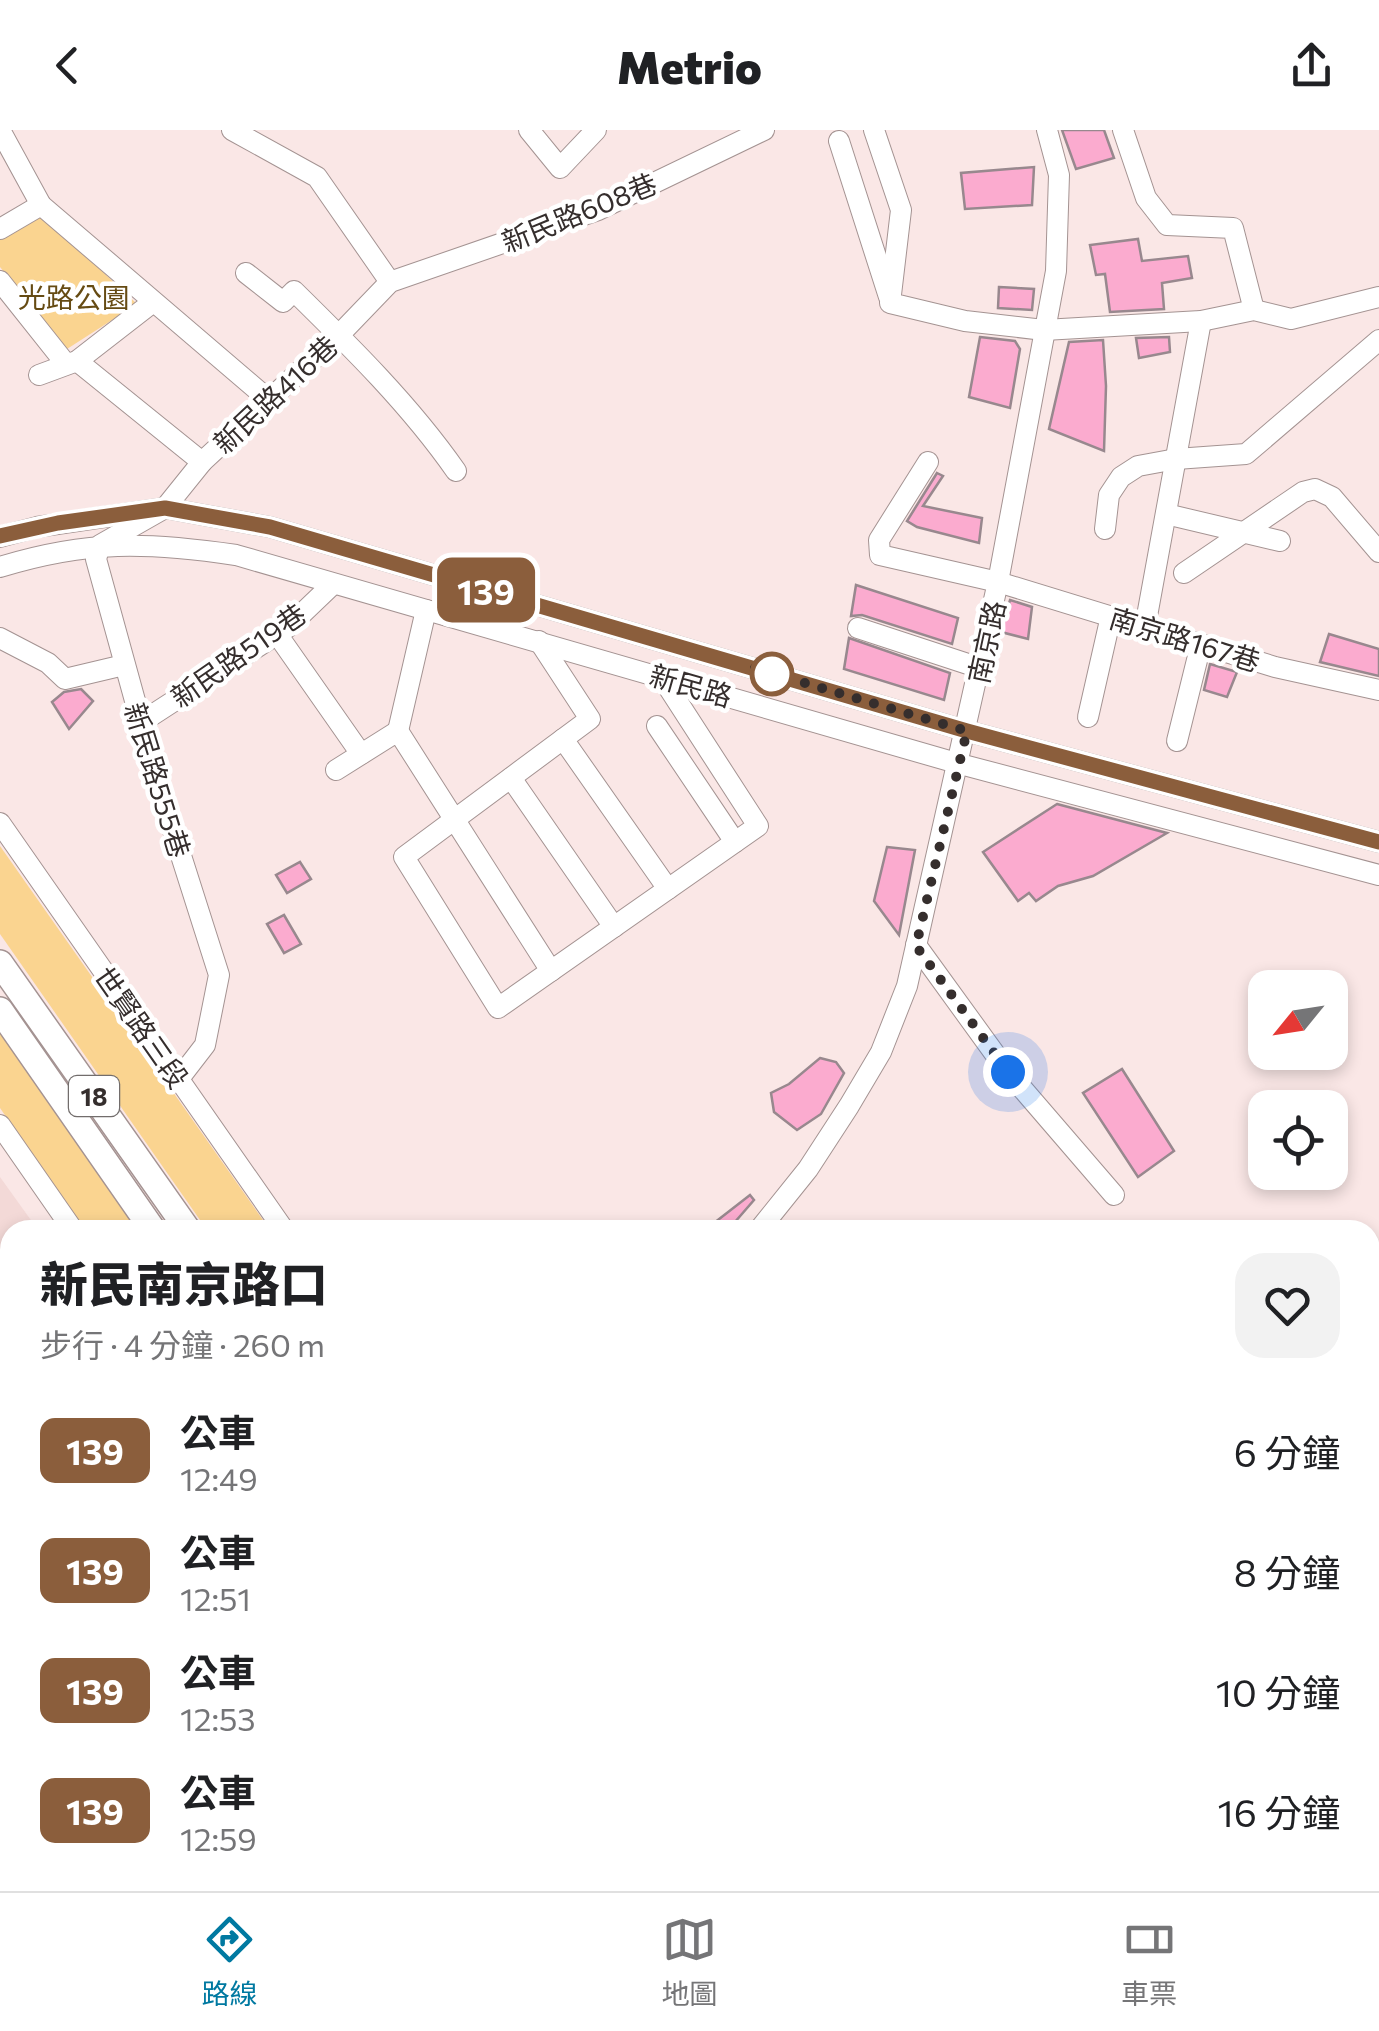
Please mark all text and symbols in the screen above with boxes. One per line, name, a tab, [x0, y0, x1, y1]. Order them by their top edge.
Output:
icon: back	[40, 38, 95, 93]
text: Metrio	[617, 38, 762, 93]
icon: share	[1284, 38, 1339, 93]
street label: 新民路608巷	[496, 165, 662, 259]
park label: 光路公園	[18, 280, 130, 314]
street label: 新民路416巷	[206, 328, 344, 460]
line badge: 139	[428, 558, 544, 622]
text: 139	[457, 569, 515, 612]
street label: 新民路519巷	[164, 596, 312, 714]
street label: 南京路	[961, 597, 1011, 687]
street label: 南京路167巷	[1106, 600, 1264, 678]
unlabelled marker	[751, 653, 793, 695]
street label: 新民路	[646, 657, 736, 713]
street label: 新民路555巷	[118, 698, 198, 862]
street label: 世賢路三段	[88, 960, 196, 1094]
north arrow	[1248, 970, 1348, 1070]
map controls	[1248, 970, 1348, 1190]
your location	[983, 1047, 1033, 1097]
road number: 18	[69, 1076, 119, 1116]
button: locate	[1248, 1090, 1348, 1190]
text: 新民南京路口	[40, 1253, 328, 1312]
button: heart	[1235, 1253, 1340, 1358]
text: 步行 · 4 分鐘 · 260 m	[40, 1324, 325, 1364]
text: 公車	[180, 1408, 256, 1455]
text: 6 分鐘	[1234, 1428, 1340, 1475]
text: 139	[66, 1429, 124, 1472]
text: 12:49	[180, 1458, 258, 1498]
text: 公車	[180, 1528, 256, 1575]
text: 8 分鐘	[1234, 1548, 1340, 1595]
text: 139	[66, 1549, 124, 1592]
text: 12:51	[180, 1578, 251, 1618]
text: 公車	[180, 1648, 256, 1695]
text: 10 分鐘	[1216, 1668, 1340, 1715]
text: 139	[66, 1669, 124, 1712]
text: 12:53	[180, 1698, 256, 1738]
text: 公車	[180, 1768, 256, 1815]
text: 16 分鐘	[1217, 1788, 1340, 1835]
text: 139	[66, 1789, 124, 1832]
text: 12:59	[180, 1818, 257, 1858]
tab: 路線	[202, 1912, 258, 2012]
tab: 地圖	[661, 1912, 717, 2012]
tab: 車票	[1121, 1912, 1177, 2012]

